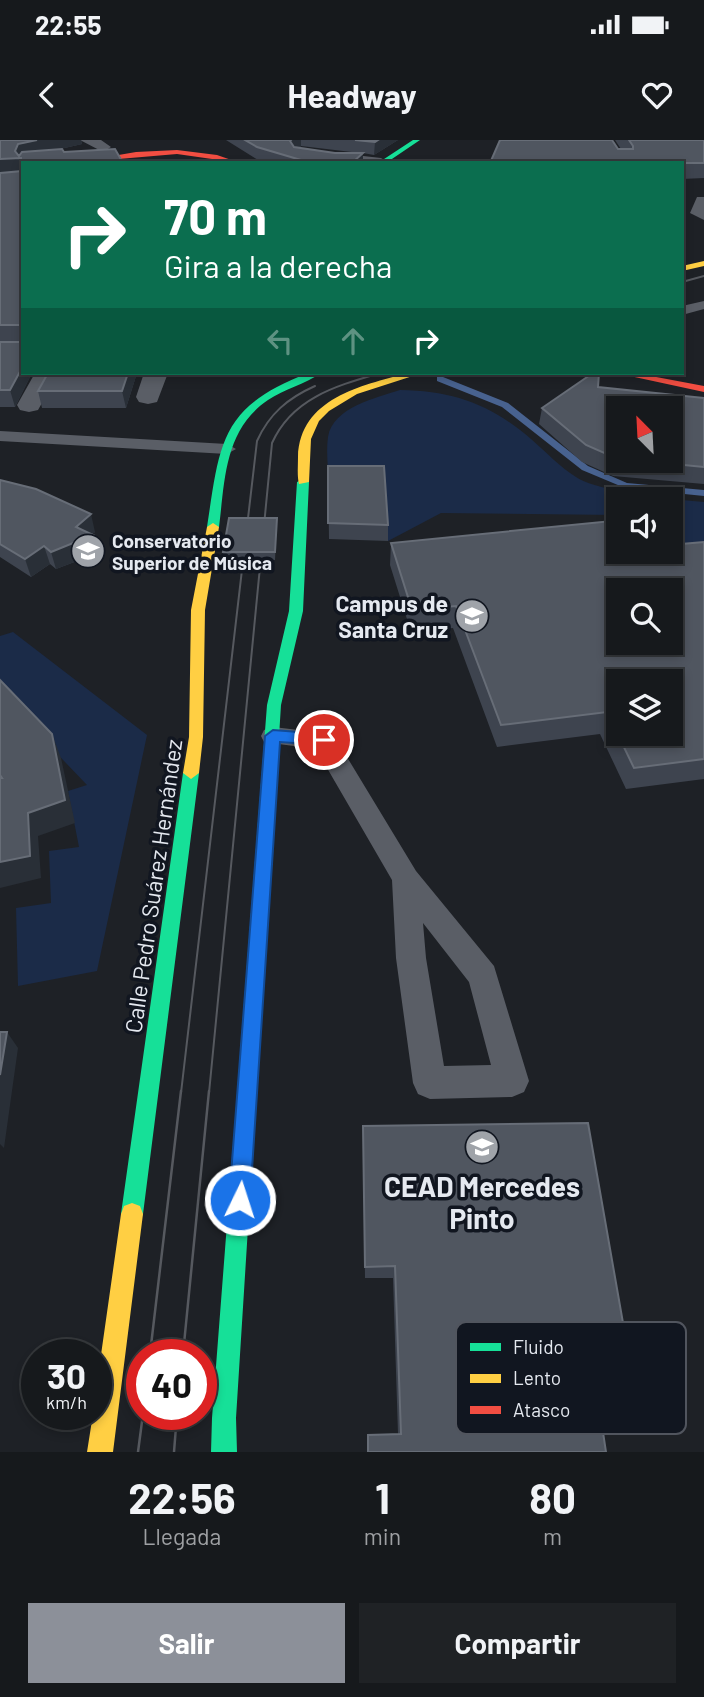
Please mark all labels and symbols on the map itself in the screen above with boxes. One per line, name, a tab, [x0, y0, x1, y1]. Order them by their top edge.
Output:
north arrow	[606, 396, 682, 472]
place label: Conservatorio Superior de Música	[112, 529, 272, 574]
school or university icon: Conservatorio Superior de Música	[69, 532, 107, 570]
place label: Campus de Santa Cruz	[335, 589, 448, 643]
school or university icon: Campus de Santa Cruz	[453, 597, 491, 635]
pin	[294, 710, 354, 770]
street label: Calle Pedro Suárez Hernández	[119, 737, 187, 1035]
school or university icon: CEAD Mercedes Pinto	[463, 1128, 501, 1166]
position arrow	[203, 1163, 277, 1237]
place label: CEAD Mercedes Pinto	[384, 1169, 580, 1235]
legend	[456, 1322, 686, 1434]
text: Fluido	[513, 1335, 564, 1358]
speed limit sign: 40	[126, 1339, 217, 1430]
text: Lento	[513, 1366, 561, 1389]
text: Atasco	[513, 1398, 570, 1421]

